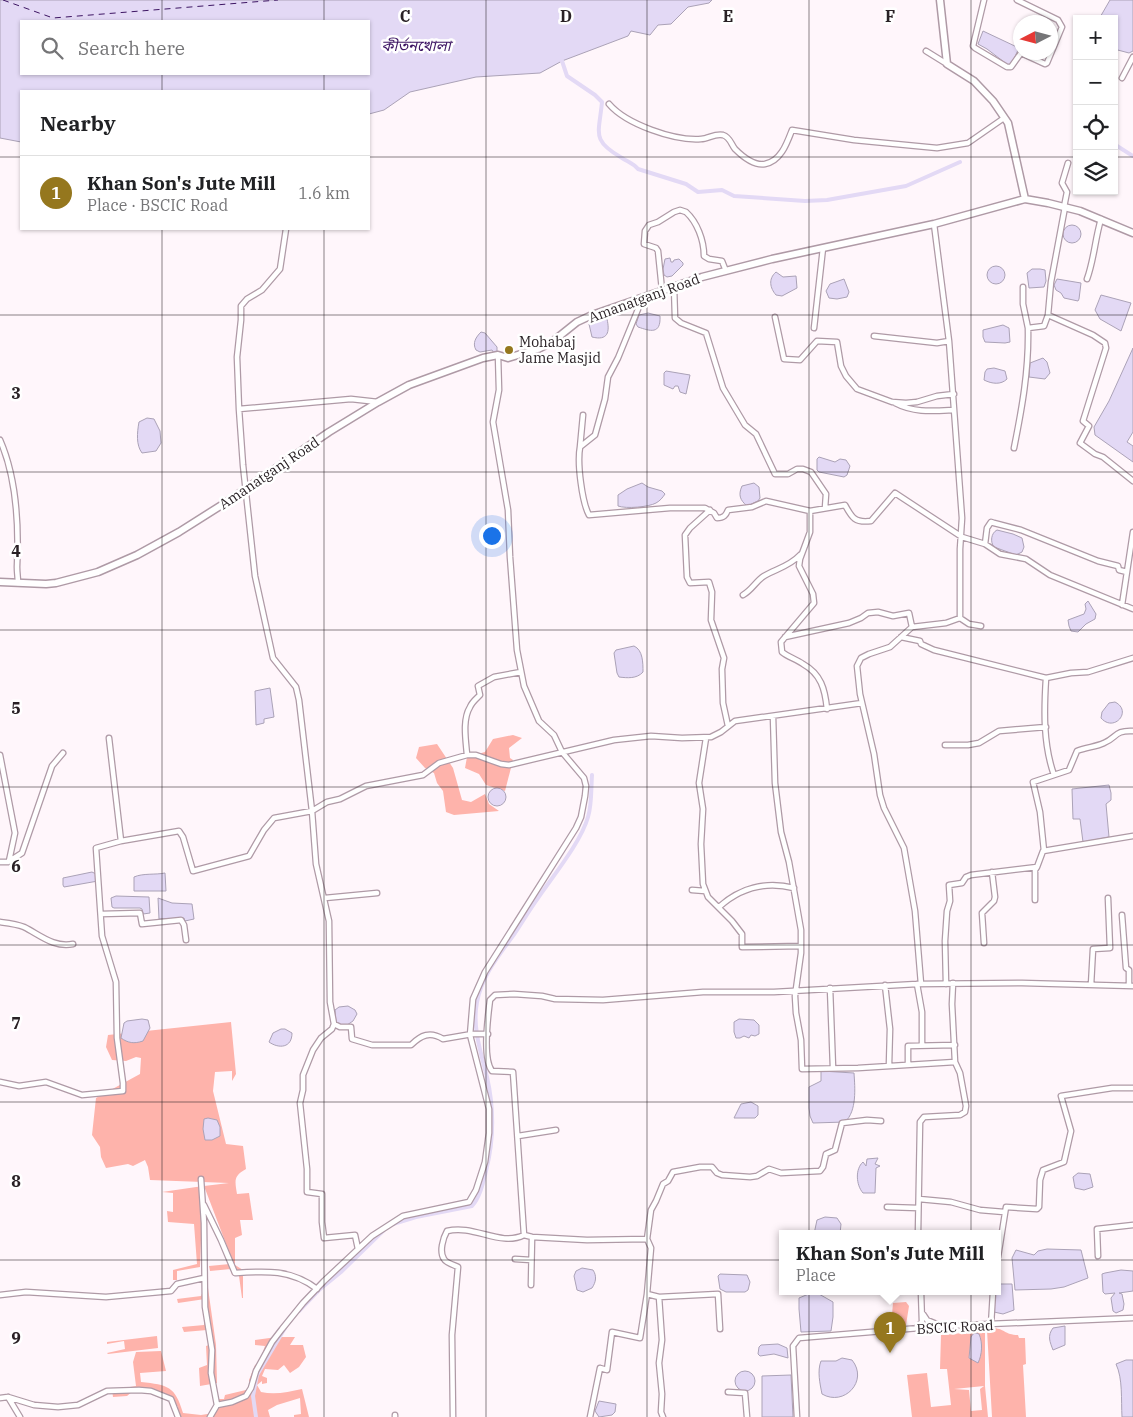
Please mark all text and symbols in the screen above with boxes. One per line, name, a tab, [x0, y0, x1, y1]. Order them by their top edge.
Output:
text: C	[400, 6, 410, 26]
text: D	[560, 6, 572, 26]
text: E	[723, 6, 733, 26]
text: F	[885, 6, 895, 26]
north arrow	[1013, 15, 1058, 60]
map controls	[1073, 15, 1118, 195]
button: +	[1073, 15, 1118, 60]
search box	[20, 20, 370, 75]
icon: search	[38, 34, 66, 62]
text: Search here	[78, 36, 185, 60]
water label: কীর্তনখোলা	[381, 36, 454, 55]
button: −	[1073, 60, 1118, 105]
button: locate	[1073, 105, 1118, 150]
text: Nearby	[40, 109, 116, 137]
button: layers	[1073, 150, 1118, 195]
text: Khan Son's Jute Mill	[87, 171, 276, 195]
text: 1	[51, 183, 61, 203]
text: 1.6 km	[298, 183, 350, 203]
text: Place · BSCIC Road	[87, 195, 228, 215]
street label: Amanatganj Road	[586, 269, 702, 326]
place label: Mohabaj Jame Masjid	[519, 333, 601, 367]
marker: Mohabaj Jame Masjid	[503, 344, 515, 356]
text: 3	[11, 383, 21, 403]
street label: Amanatganj Road	[216, 433, 323, 513]
your location	[479, 523, 505, 549]
text: 4	[11, 541, 21, 561]
text: 5	[11, 698, 21, 718]
text: 6	[11, 856, 21, 876]
text: 7	[11, 1013, 21, 1033]
text: 8	[11, 1171, 21, 1191]
popup	[779, 1230, 1001, 1295]
text: Khan Son's Jute Mill	[796, 1241, 984, 1265]
text: Place	[796, 1265, 836, 1285]
pin: 1	[874, 1312, 906, 1353]
street label: BSCIC Road	[916, 1316, 995, 1338]
text: 9	[11, 1328, 21, 1348]

